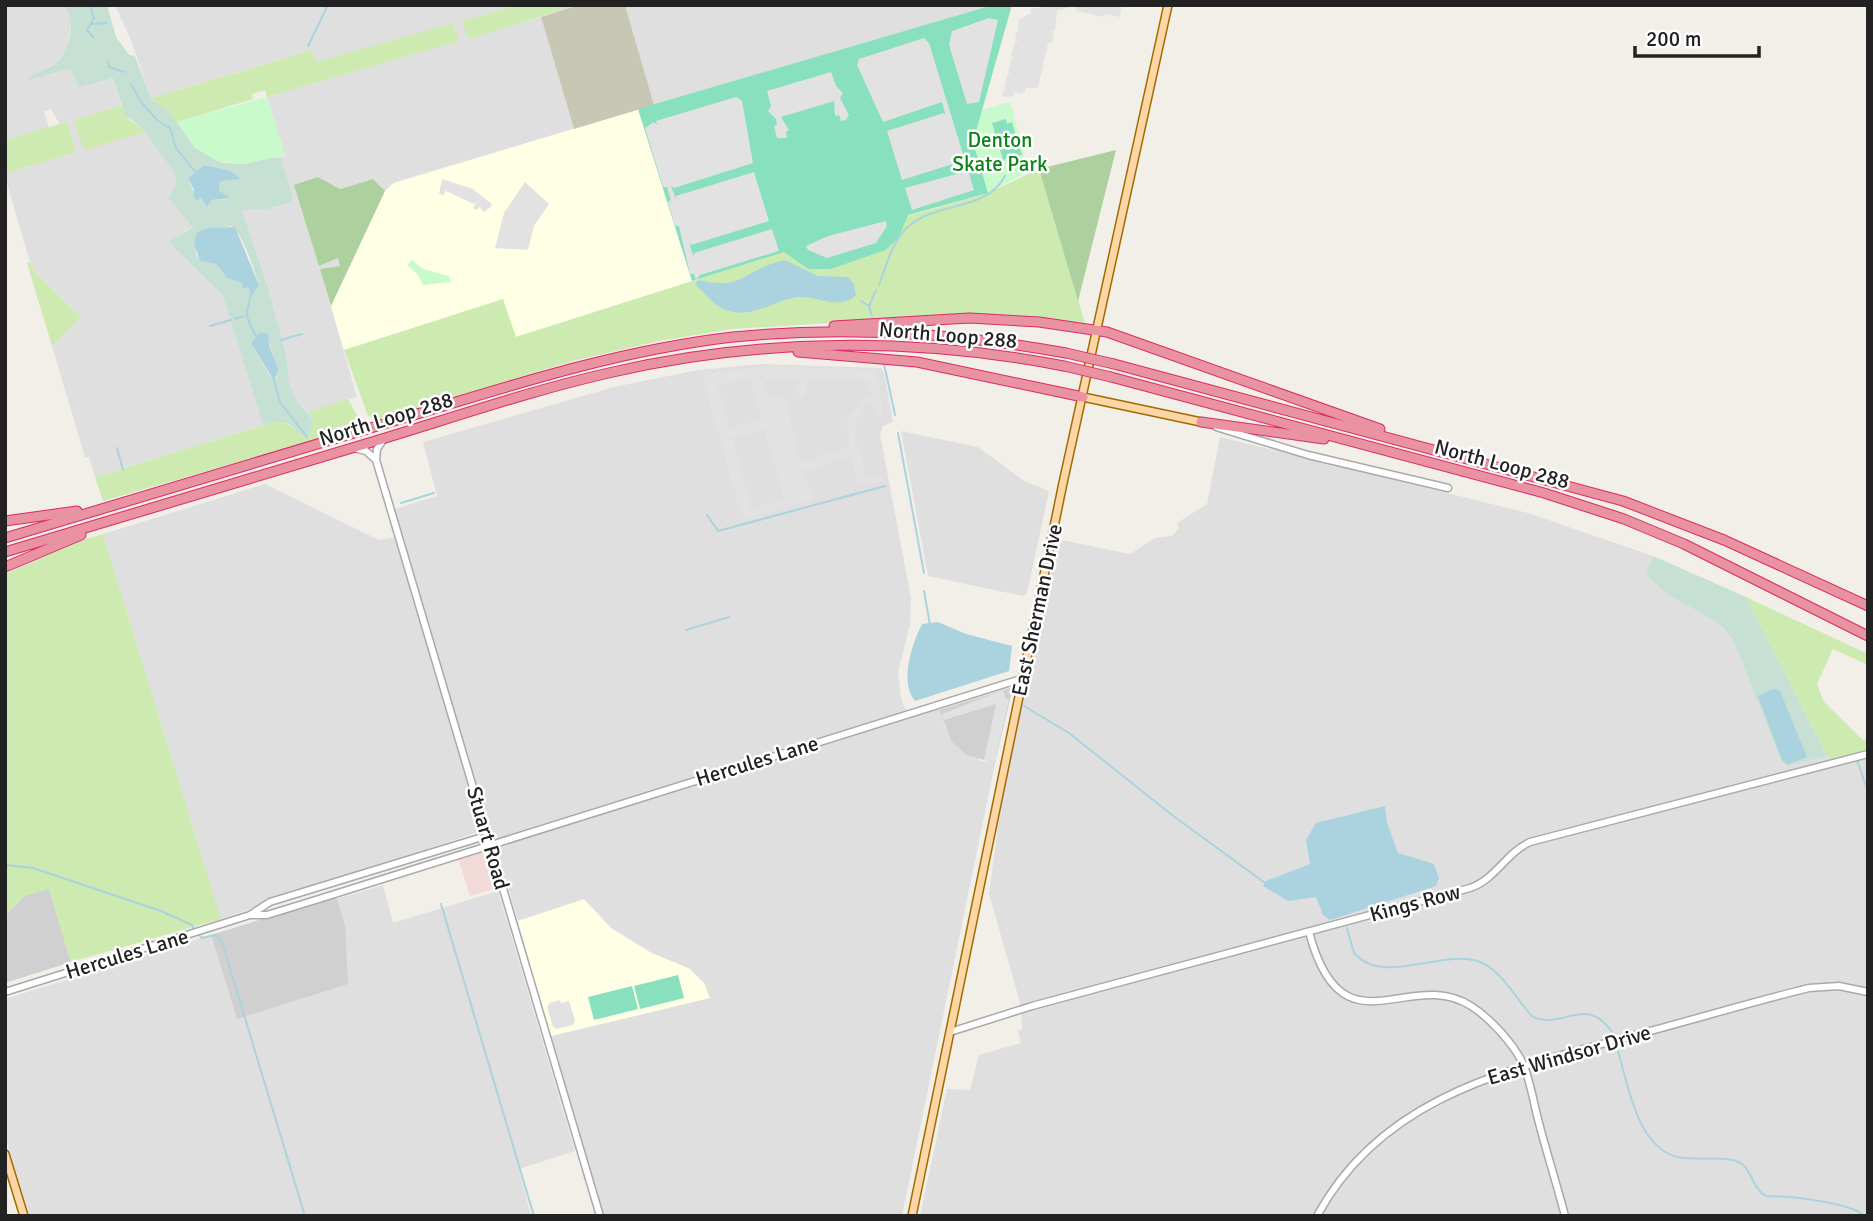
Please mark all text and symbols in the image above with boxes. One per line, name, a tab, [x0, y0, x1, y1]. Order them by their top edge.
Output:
scale bar	[1635, 14, 1759, 58]
text: 200 m	[1646, 26, 1701, 52]
park label: Denton Skate Park	[952, 127, 1048, 177]
street label: North Loop 288	[878, 316, 1018, 354]
street label: North Loop 288	[316, 386, 456, 452]
street label: North Loop 288	[1432, 433, 1572, 495]
street label: East Sherman Drive	[1006, 522, 1068, 698]
street label: Hercules Lane	[692, 730, 822, 792]
street label: Stuart Road	[461, 783, 515, 893]
street label: Kings Row	[1367, 878, 1463, 928]
street label: Hercules Lane	[62, 923, 192, 985]
street label: East Windsor Drive	[1484, 1019, 1654, 1091]

